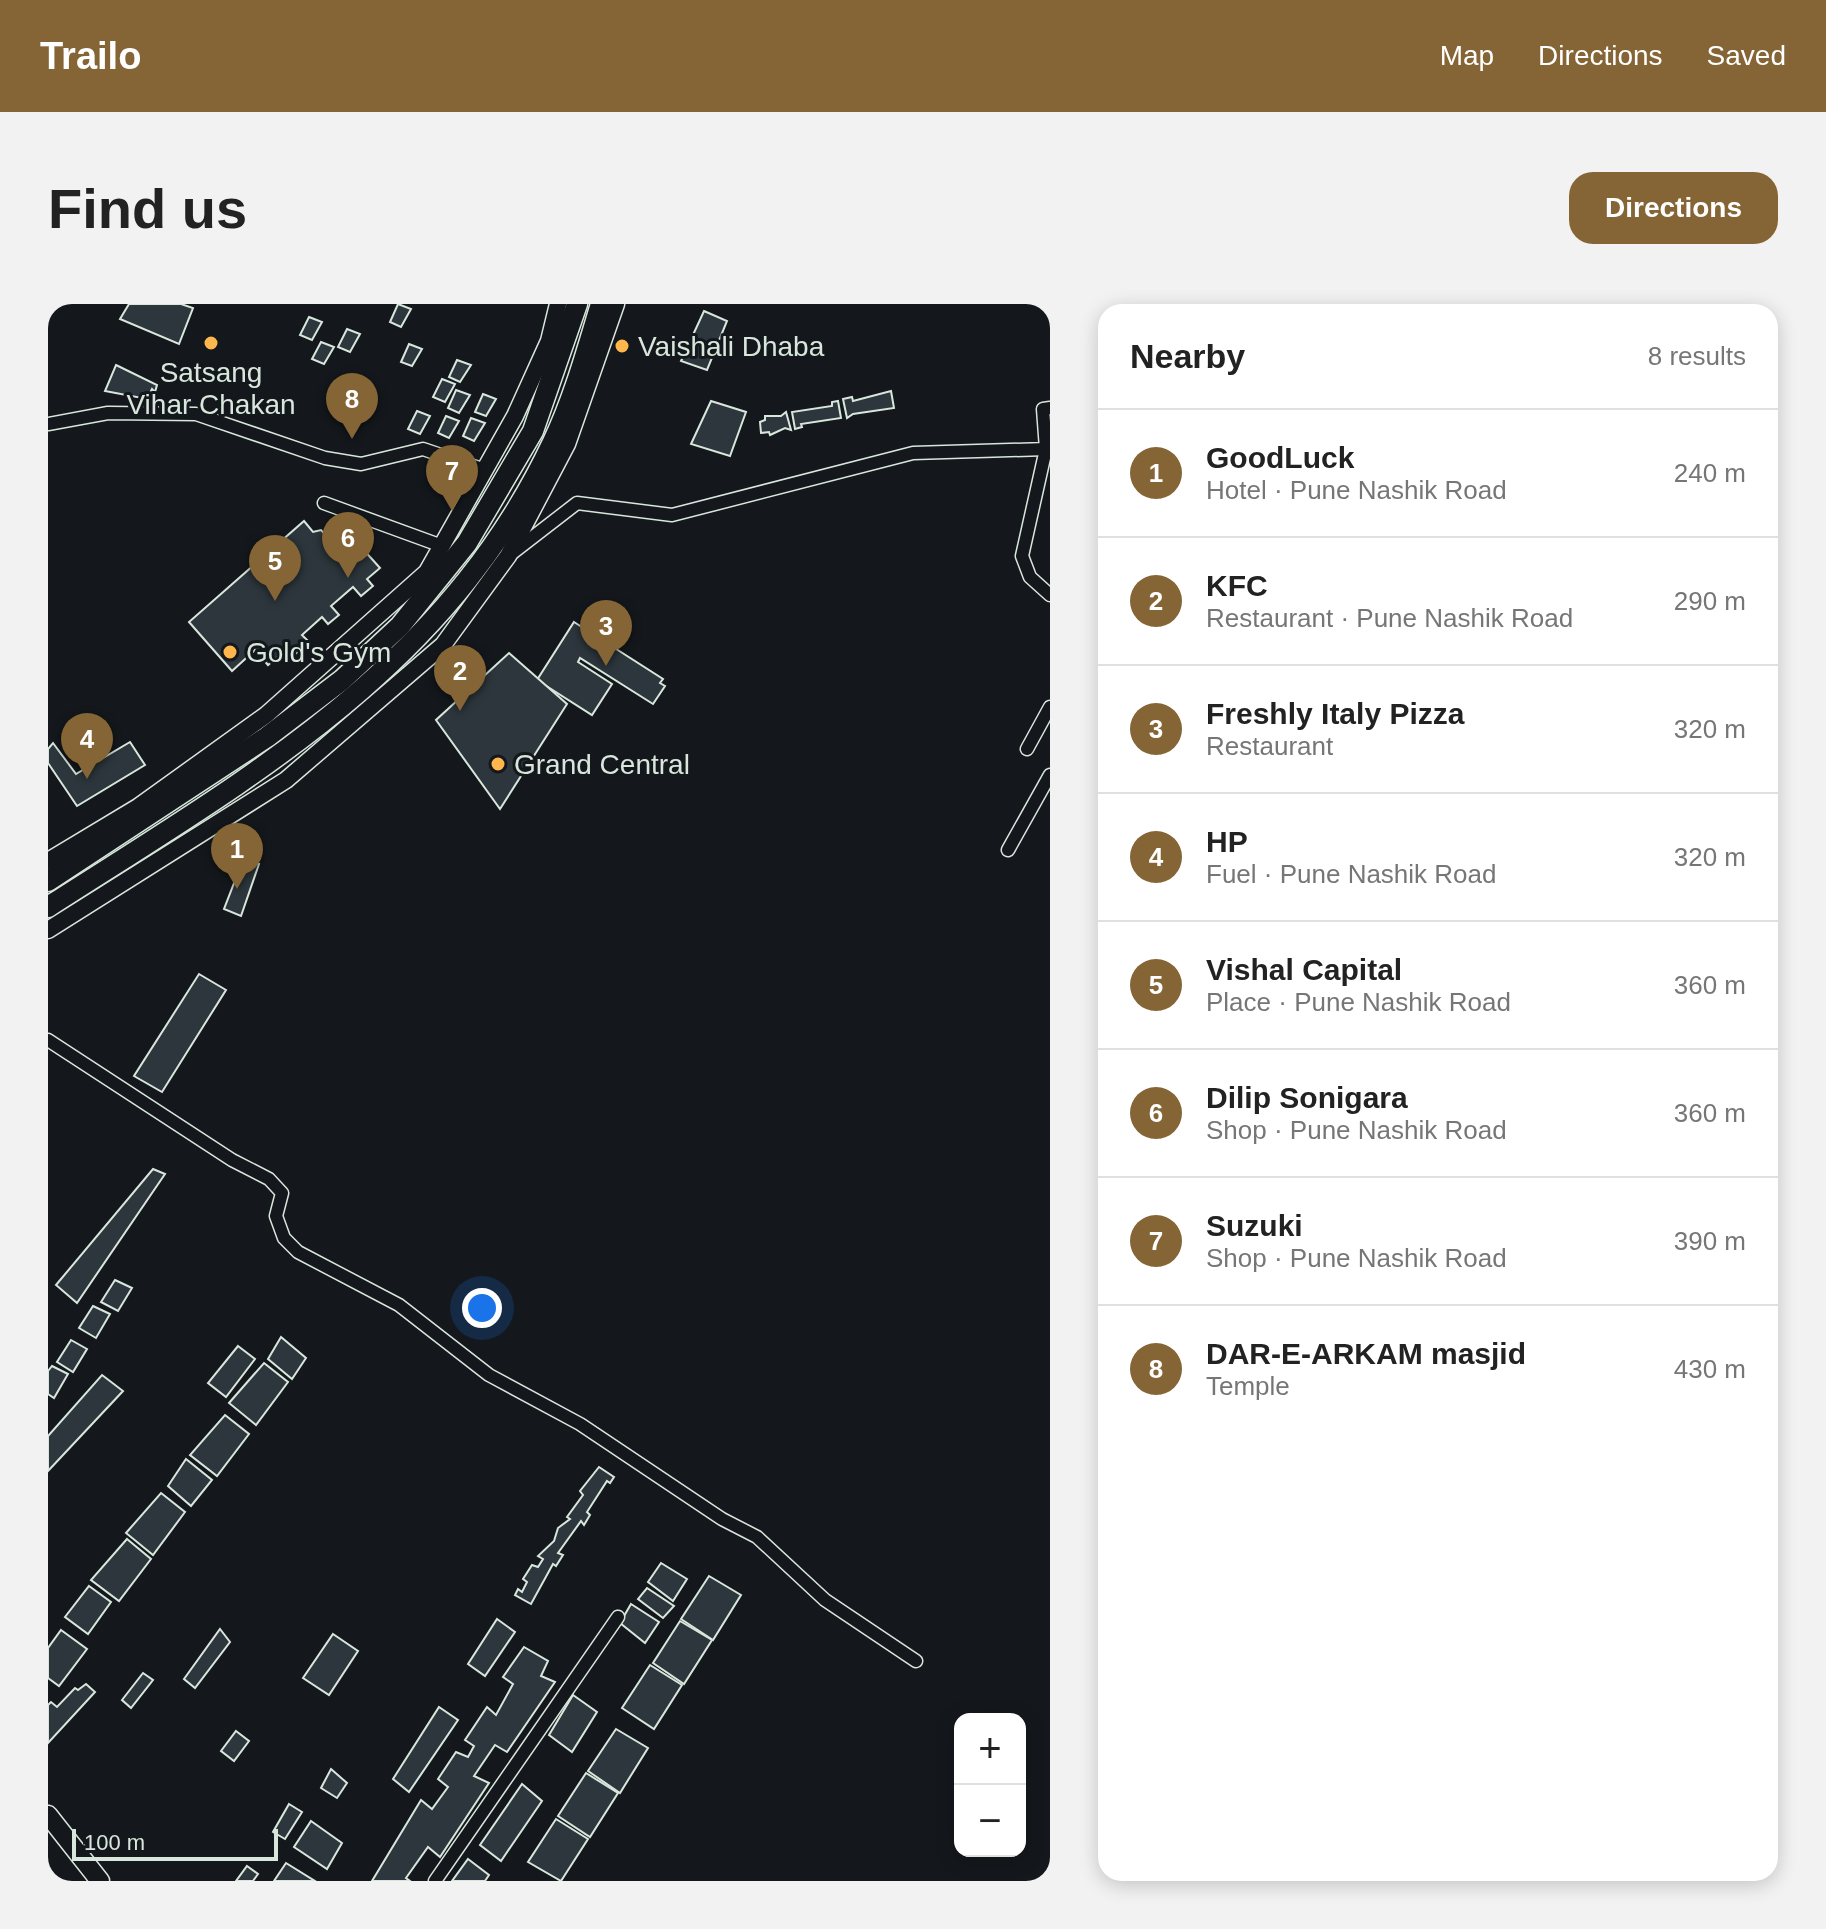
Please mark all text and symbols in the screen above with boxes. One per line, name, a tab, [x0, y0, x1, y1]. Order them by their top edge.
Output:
text: Trailo	[40, 35, 141, 77]
text: Map	[1440, 40, 1494, 71]
text: Directions	[1538, 40, 1663, 71]
text: Saved	[1707, 40, 1786, 71]
button: Directions	[1569, 172, 1778, 244]
text: Find us	[48, 177, 247, 240]
place label: Vaishali Dhaba	[638, 331, 825, 362]
marker: Satsang Vihar Chakan	[202, 334, 220, 352]
marker: Vaishali Dhaba	[613, 337, 631, 355]
text: Nearby	[1130, 337, 1245, 375]
text: 8 results	[1648, 341, 1746, 371]
place label: Satsang Vihar Chakan	[126, 357, 296, 420]
pin: 8	[326, 373, 378, 439]
text: GoodLuck	[1206, 441, 1354, 474]
pin: 7	[426, 445, 478, 511]
text: 1	[1149, 458, 1163, 488]
text: 240 m	[1674, 458, 1746, 488]
text: Hotel · Pune Nashik Road	[1206, 475, 1507, 505]
pin: 6	[322, 512, 374, 578]
pin: 5	[249, 535, 301, 601]
text: KFC	[1206, 569, 1268, 602]
text: 2	[1149, 586, 1163, 616]
text: 290 m	[1674, 586, 1746, 616]
pin: 3	[580, 600, 632, 666]
text: Restaurant · Pune Nashik Road	[1206, 603, 1573, 633]
place label: Gold's Gym	[246, 637, 391, 668]
marker: Gold's Gym	[221, 643, 239, 661]
pin: 2	[434, 645, 486, 711]
text: Freshly Italy Pizza	[1206, 697, 1464, 730]
pin: 4	[61, 713, 113, 779]
text: 3	[1149, 714, 1163, 744]
text: 320 m	[1674, 714, 1746, 744]
text: Restaurant	[1206, 731, 1333, 761]
place label: Grand Central	[514, 749, 690, 780]
marker: Grand Central	[489, 755, 507, 773]
pin: 1	[211, 823, 263, 889]
text: HP	[1206, 825, 1248, 858]
text: 4	[1149, 842, 1163, 872]
text: 320 m	[1674, 842, 1746, 872]
text: Fuel · Pune Nashik Road	[1206, 859, 1496, 889]
text: Vishal Capital	[1206, 953, 1402, 986]
text: 5	[1149, 970, 1163, 1000]
text: 360 m	[1674, 970, 1746, 1000]
text: Place · Pune Nashik Road	[1206, 987, 1511, 1017]
text: Dilip Sonigara	[1206, 1081, 1408, 1114]
text: 6	[1149, 1098, 1163, 1128]
text: 360 m	[1674, 1098, 1746, 1128]
text: Shop · Pune Nashik Road	[1206, 1115, 1507, 1145]
text: Suzuki	[1206, 1209, 1303, 1242]
text: 7	[1149, 1226, 1163, 1256]
text: 390 m	[1674, 1226, 1746, 1256]
text: Shop · Pune Nashik Road	[1206, 1243, 1507, 1273]
your location	[462, 1288, 502, 1328]
text: DAR-E-ARKAM masjid	[1206, 1337, 1526, 1370]
text: 8	[1149, 1354, 1163, 1384]
text: 430 m	[1674, 1354, 1746, 1384]
text: Temple	[1206, 1371, 1290, 1401]
map controls	[954, 1713, 1026, 1857]
button: +	[954, 1713, 1026, 1785]
button: −	[954, 1785, 1026, 1857]
scale bar	[72, 1825, 278, 1861]
text: 100 m	[84, 1830, 145, 1855]

